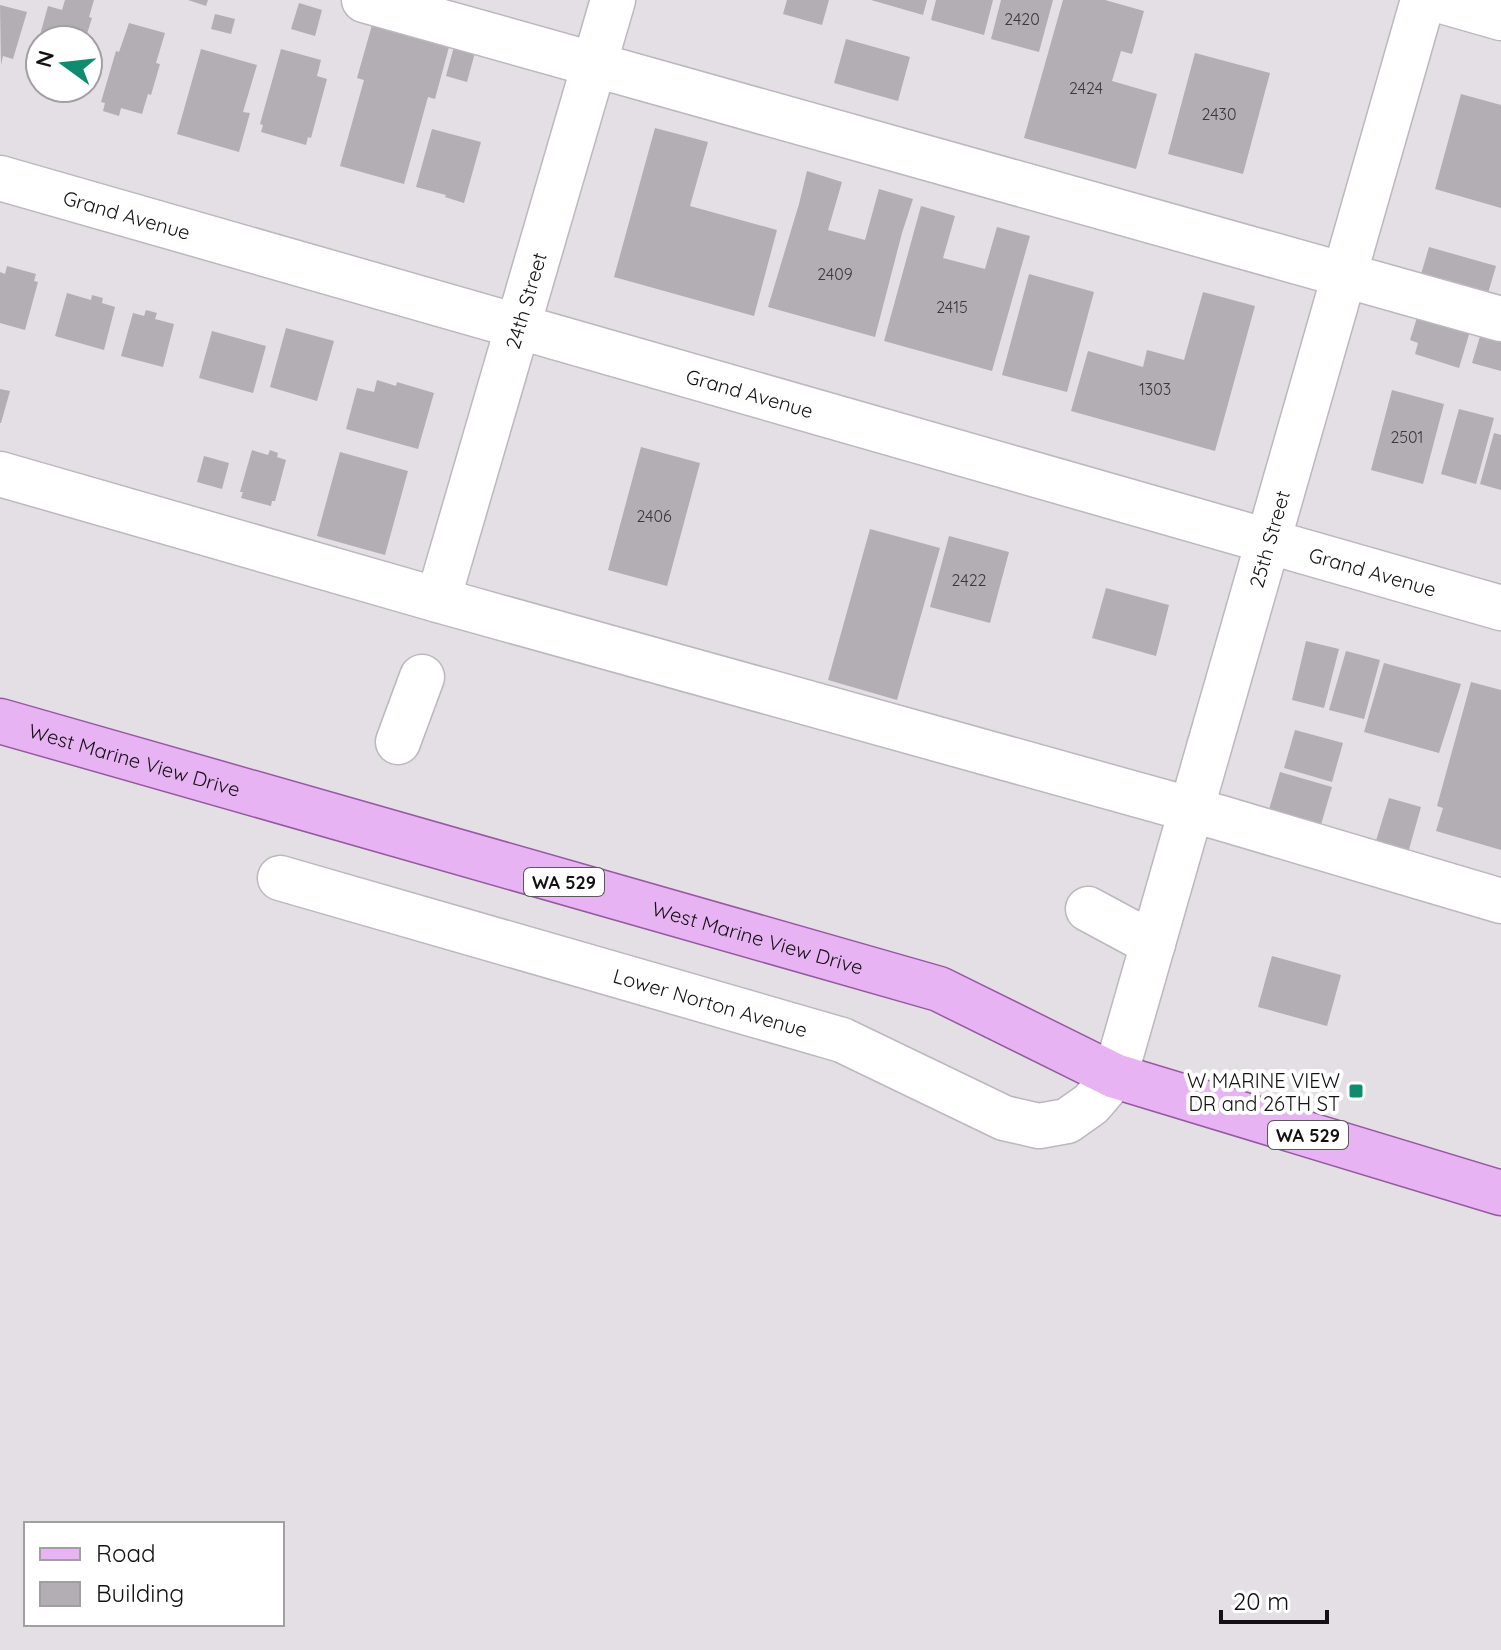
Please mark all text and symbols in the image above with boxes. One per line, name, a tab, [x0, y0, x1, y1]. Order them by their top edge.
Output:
house number: 2420	[1004, 9, 1040, 29]
north arrow	[24, 24, 104, 104]
text: N	[29, 47, 60, 70]
house number: 2424	[1069, 78, 1103, 98]
house number: 2430	[1202, 104, 1236, 124]
street label: Grand Avenue	[60, 184, 193, 244]
street label: 24th Street	[499, 249, 551, 352]
house number: 2409	[817, 264, 853, 284]
house number: 2415	[936, 297, 968, 317]
street label: Grand Avenue	[683, 363, 816, 423]
house number: 1303	[1139, 379, 1171, 399]
house number: 2501	[1390, 427, 1424, 447]
street label: 25th Street	[1243, 487, 1295, 591]
house number: 2406	[636, 506, 672, 526]
street label: Grand Avenue	[1306, 541, 1439, 601]
house number: 2422	[952, 570, 987, 590]
street label: West Marine View Drive	[26, 717, 243, 801]
road number: WA 529	[524, 868, 604, 896]
street label: West Marine View Drive	[649, 895, 866, 979]
street label: Lower Norton Avenue	[610, 962, 810, 1042]
place label: W MARINE VIEW DR and 26TH ST	[1187, 1068, 1340, 1116]
marker: W MARINE VIEW DR and 26TH ST	[1347, 1082, 1365, 1100]
road number: WA 529	[1268, 1121, 1348, 1149]
legend	[24, 1522, 284, 1626]
text: Road	[96, 1538, 156, 1568]
scale bar	[1221, 1574, 1327, 1624]
text: Building	[96, 1578, 184, 1608]
text: 20 m	[1233, 1586, 1289, 1616]

